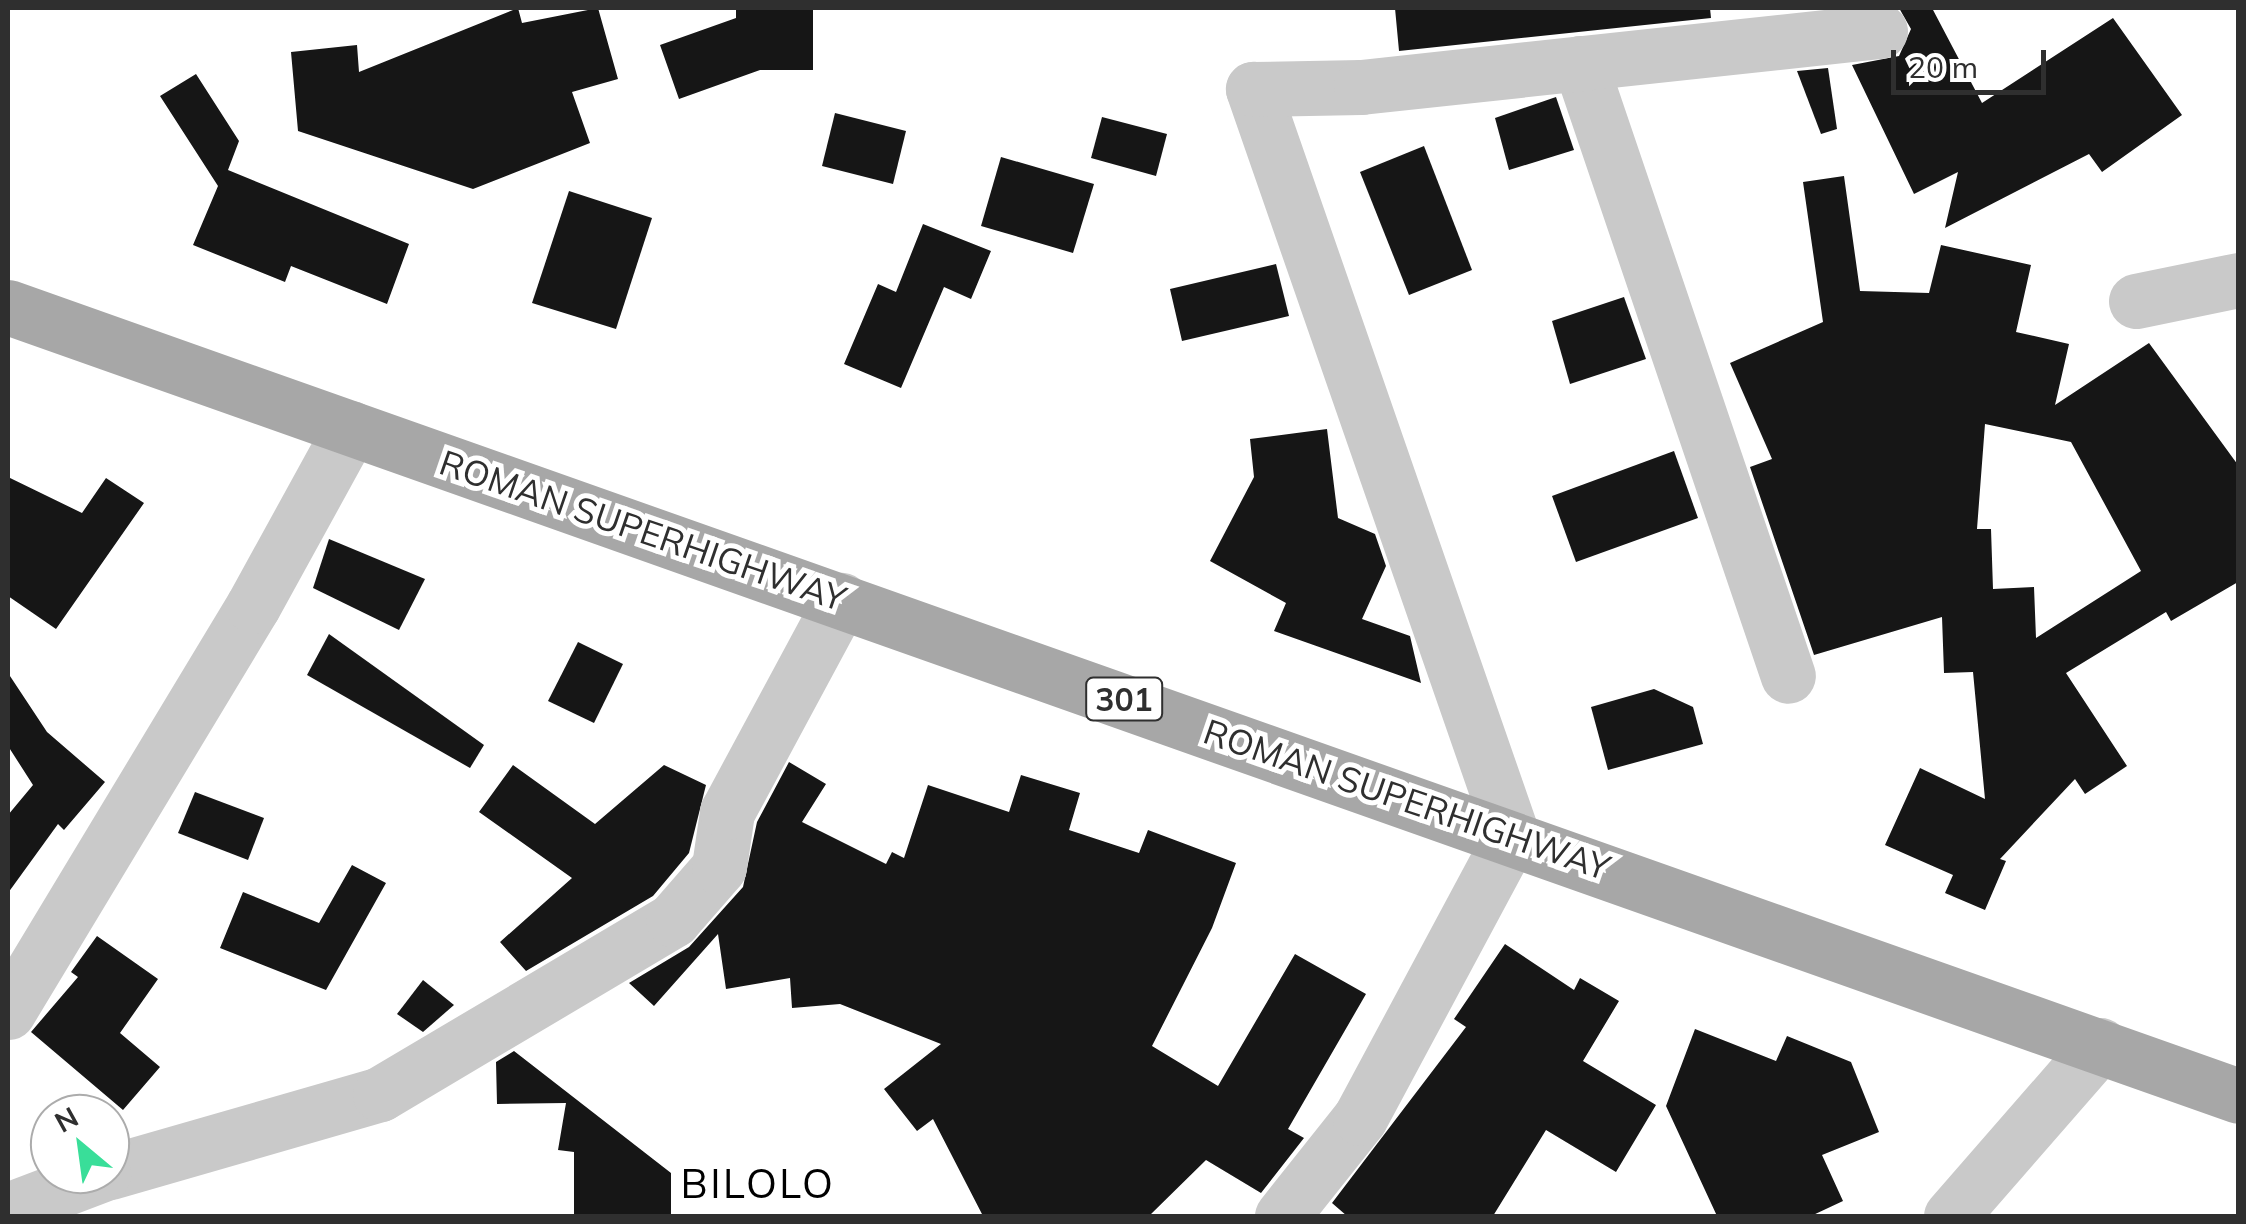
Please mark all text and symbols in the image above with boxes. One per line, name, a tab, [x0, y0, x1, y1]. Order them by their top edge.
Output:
scale bar	[1896, 30, 2051, 92]
text: 20 m	[1908, 48, 1978, 86]
street label: ROMAN SUPERHIGHWAY	[434, 441, 852, 619]
road number: 301	[1084, 672, 1164, 726]
street label: ROMAN SUPERHIGHWAY	[1198, 710, 1616, 888]
north arrow	[30, 1094, 130, 1194]
text: N	[48, 1099, 84, 1140]
district label: BILOLO	[680, 1159, 836, 1207]

